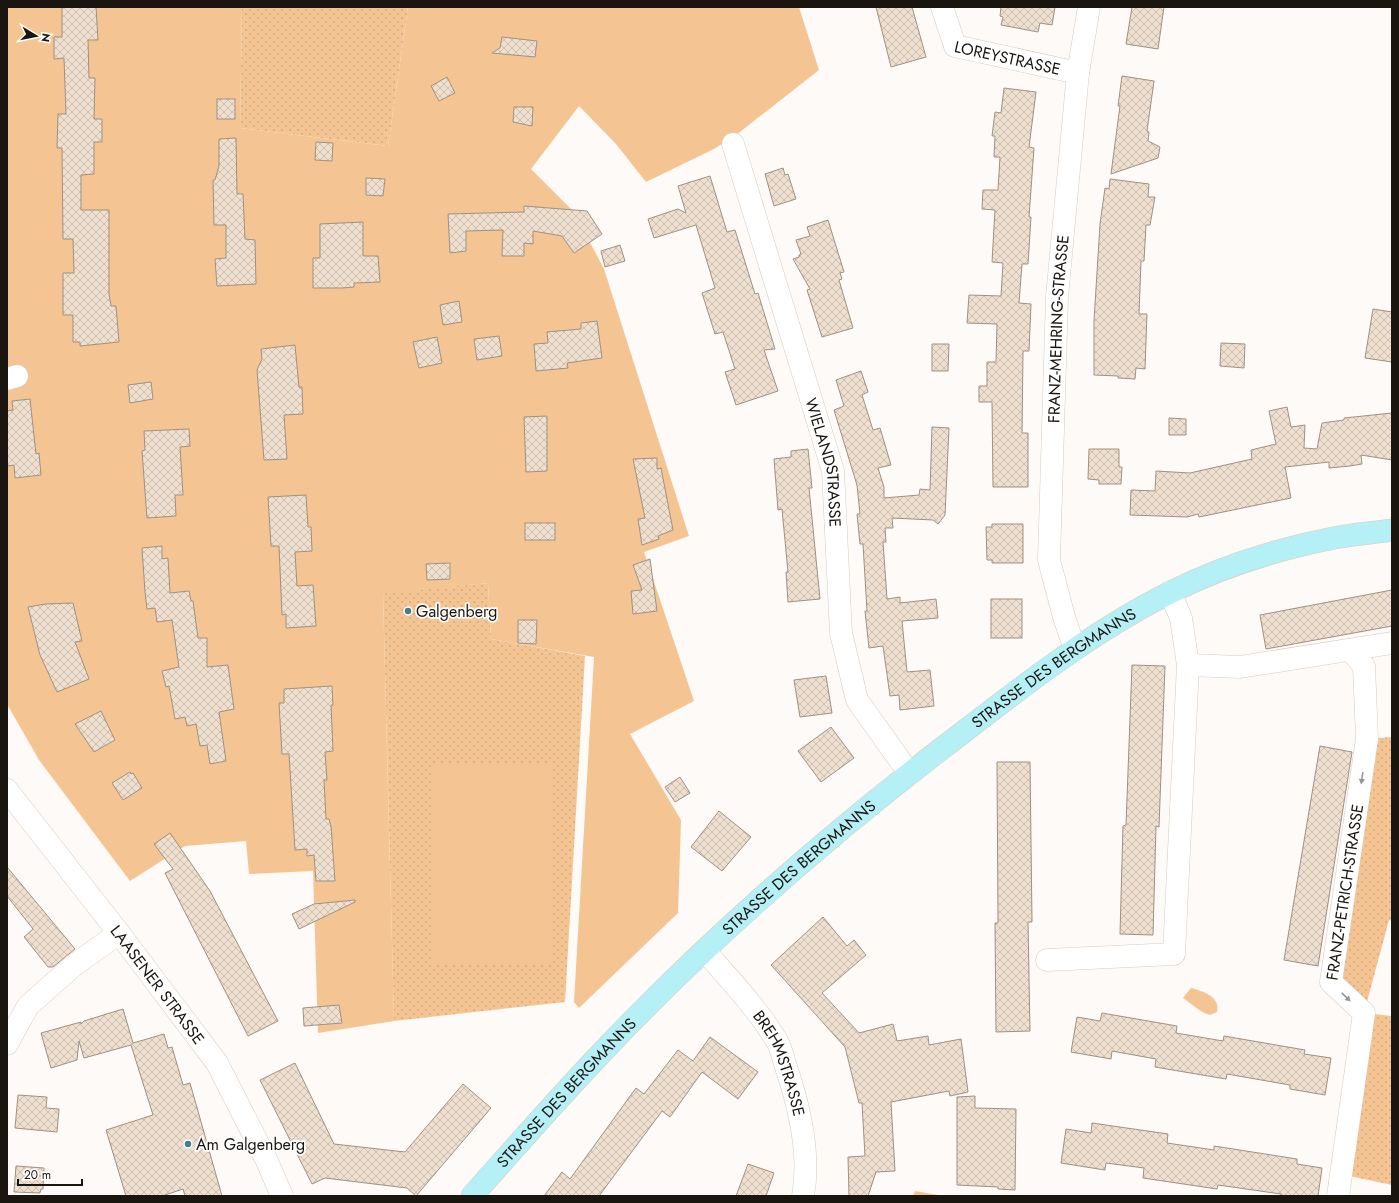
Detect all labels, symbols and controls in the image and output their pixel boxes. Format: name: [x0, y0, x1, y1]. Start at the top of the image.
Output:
north arrow: [16, 16, 56, 56]
text: N: [37, 32, 54, 43]
street label: LOREYSTRASSE: [952, 35, 1063, 80]
street label: FRANZ-MEHRING-STRASSE: [1042, 234, 1074, 423]
street label: WIELANDSTRASSE: [800, 395, 847, 528]
place label: Galgenberg: [416, 600, 497, 623]
street label: STRASSE DES BERGMANNS: [966, 602, 1140, 733]
marker: Galgenberg: [403, 606, 413, 616]
one-way arrow: [1359, 772, 1365, 784]
street label: STRASSE DES BERGMANNS: [717, 794, 880, 940]
street label: FRANZ-PETRICH-STRASSE: [1320, 802, 1369, 982]
street label: LAASENER STRASSE: [105, 920, 210, 1049]
one-way arrow: [1341, 992, 1351, 1002]
street label: BREHMSTRASSE: [748, 1005, 811, 1118]
street label: STRASSE DES BERGMANNS: [491, 1012, 641, 1172]
place label: Am Galgenberg: [196, 1133, 305, 1156]
marker: Am Galgenberg: [183, 1139, 193, 1149]
scale bar: [18, 1161, 82, 1187]
text: 20 m: [24, 1166, 51, 1184]

